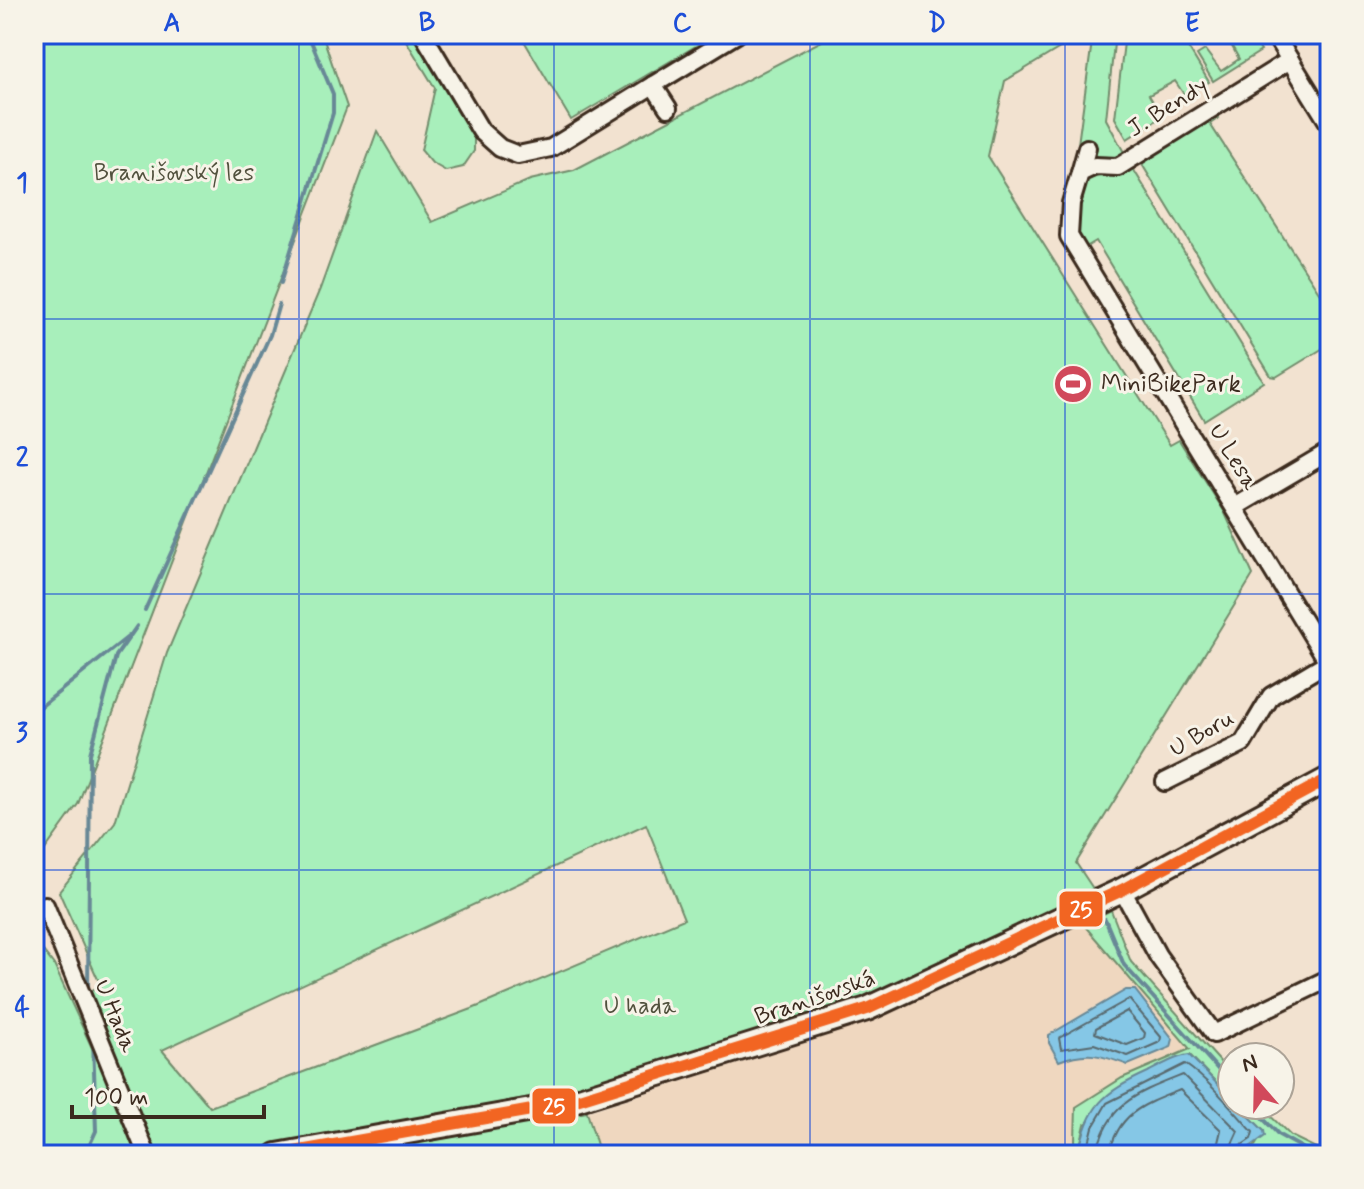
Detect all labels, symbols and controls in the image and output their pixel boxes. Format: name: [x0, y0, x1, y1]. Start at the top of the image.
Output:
text: A: [163, 7, 181, 41]
text: B: [419, 7, 435, 41]
text: C: [673, 7, 692, 41]
text: D: [928, 7, 946, 41]
text: E: [1184, 7, 1200, 41]
street label: J. Bendy: [1122, 71, 1214, 145]
park label: Branišovský les: [94, 158, 255, 189]
text: 1: [16, 167, 28, 201]
sports icon: MiniBikePark: [1052, 363, 1094, 405]
place label: MiniBikePark: [1101, 369, 1241, 400]
street label: U Lesa: [1201, 418, 1265, 497]
text: 2: [16, 442, 29, 476]
street label: U Boru: [1164, 703, 1240, 765]
text: 3: [16, 717, 28, 751]
line badge: 25: [1058, 890, 1104, 928]
text: 25: [1070, 897, 1093, 925]
street label: Branišovská: [750, 963, 880, 1033]
street label: U Hada: [86, 975, 144, 1057]
park label: U hada: [604, 991, 677, 1022]
text: 4: [14, 992, 30, 1026]
north arrow: [1216, 1041, 1296, 1121]
text: N: [1238, 1048, 1262, 1080]
scale bar: [72, 1069, 264, 1119]
text: 100 m: [84, 1083, 148, 1114]
line badge: 25: [531, 1087, 577, 1125]
text: 25: [543, 1094, 566, 1122]

